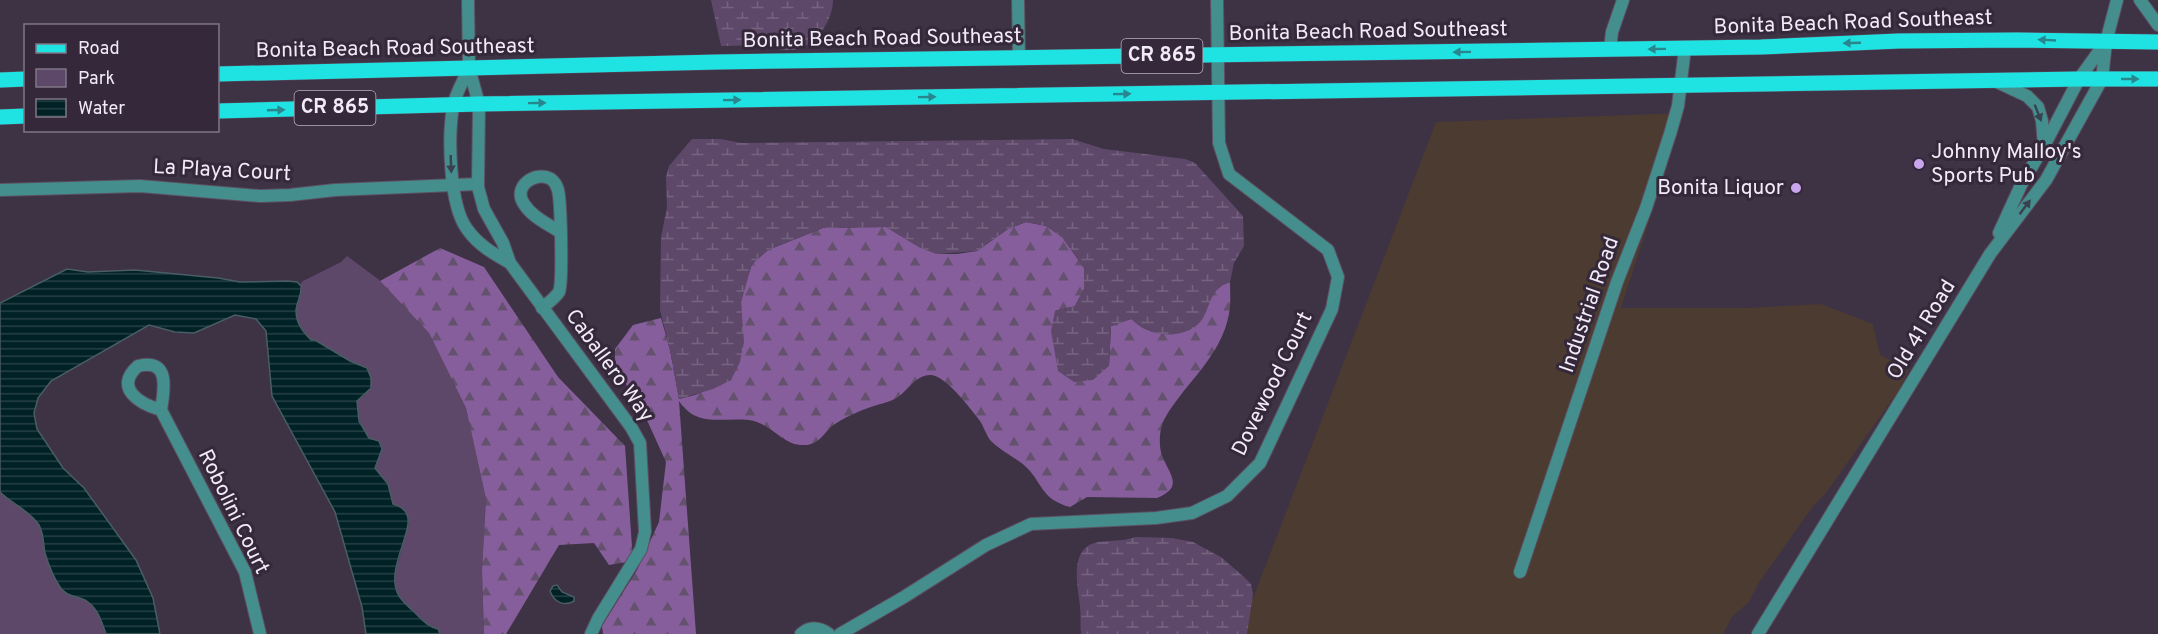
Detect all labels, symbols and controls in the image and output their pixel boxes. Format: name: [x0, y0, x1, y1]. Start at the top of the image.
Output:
street label: Bonita Beach Road Southeast: [1713, 5, 1993, 41]
street label: Bonita Beach Road Southeast: [1228, 16, 1508, 48]
street label: Bonita Beach Road Southeast: [742, 23, 1022, 55]
legend: [24, 24, 219, 132]
street label: Bonita Beach Road Southeast: [255, 33, 535, 65]
one-way arrow: [2038, 36, 2057, 45]
text: Road: [78, 38, 120, 61]
one-way arrow: [1843, 38, 1862, 47]
road number: CR 865: [1122, 39, 1202, 73]
one-way arrow: [1648, 44, 1667, 53]
one-way arrow: [1453, 47, 1472, 57]
text: Park: [78, 68, 115, 91]
one-way arrow: [2120, 74, 2139, 84]
one-way arrow: [1113, 89, 1132, 99]
road number: CR 865: [294, 91, 376, 125]
one-way arrow: [918, 92, 937, 102]
one-way arrow: [723, 95, 742, 105]
text: Water: [78, 98, 125, 121]
one-way arrow: [528, 99, 547, 108]
one-way arrow: [266, 105, 285, 115]
one-way arrow: [2033, 105, 2043, 123]
place label: Johnny Malloy's Sports Pub: [1931, 139, 2082, 190]
street label: La Playa Court: [152, 154, 292, 188]
one-way arrow: [447, 154, 456, 173]
marker: Johnny Malloy's Sports Pub: [1912, 157, 1926, 171]
place label: Bonita Liquor: [1657, 175, 1784, 202]
marker: Bonita Liquor: [1789, 181, 1803, 195]
one-way arrow: [2019, 200, 2031, 215]
street label: Industrial Road: [1554, 234, 1626, 376]
street label: Old 41 Road: [1882, 275, 1962, 385]
street label: Caballero Way: [559, 304, 659, 428]
street label: Dovewood Court: [1226, 308, 1320, 460]
street label: Robolini Court: [191, 445, 275, 579]

